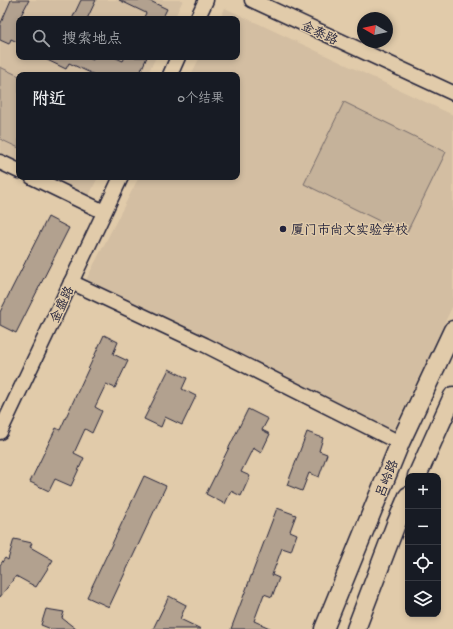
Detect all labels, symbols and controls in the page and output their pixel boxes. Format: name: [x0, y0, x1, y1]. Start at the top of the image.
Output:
north arrow: [357, 12, 393, 48]
search box: [16, 16, 240, 60]
street label: 金泰路: [298, 18, 340, 49]
icon: search: [30, 27, 52, 49]
text: 搜索地点: [62, 31, 122, 49]
text: 附近: [32, 91, 66, 111]
text: 0个结果: [178, 92, 224, 107]
place label: 厦门市尚文实验学校: [291, 222, 408, 239]
marker: 厦门市尚文实验学校: [278, 224, 288, 234]
street label: 金盛路: [47, 284, 78, 326]
street label: 吕岭路: [373, 458, 403, 500]
map controls: [405, 473, 441, 617]
button: +: [405, 473, 441, 509]
button: −: [405, 509, 441, 545]
button: locate: [405, 545, 441, 581]
button: layers: [405, 581, 441, 617]

